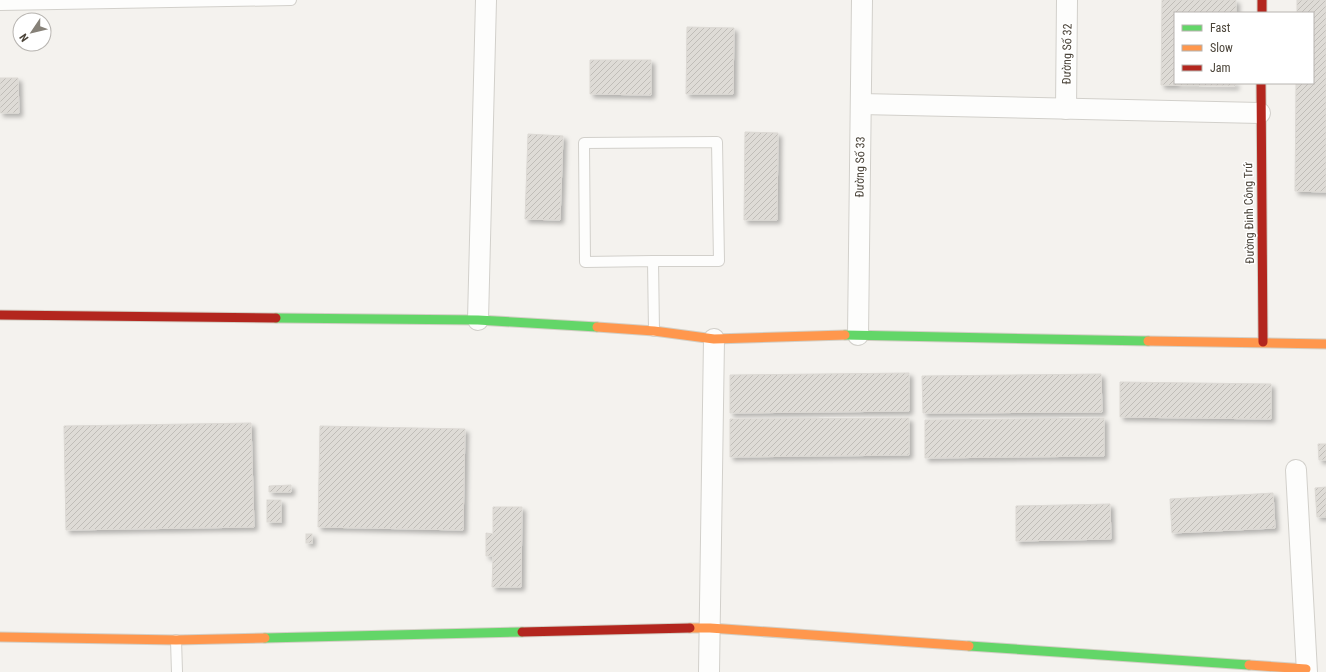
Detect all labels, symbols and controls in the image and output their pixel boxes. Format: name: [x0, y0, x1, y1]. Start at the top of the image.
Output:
north arrow: [12, 12, 52, 52]
legend: [1174, 12, 1314, 84]
text: Fast: [1210, 21, 1231, 35]
street label: Đường Số 32: [1059, 23, 1075, 85]
text: N: [17, 31, 31, 44]
text: Slow: [1210, 41, 1233, 55]
text: Jam: [1210, 61, 1231, 75]
street label: Đường Số 33: [852, 136, 868, 198]
street label: Đường Đinh Công Trứ: [1241, 162, 1257, 264]

